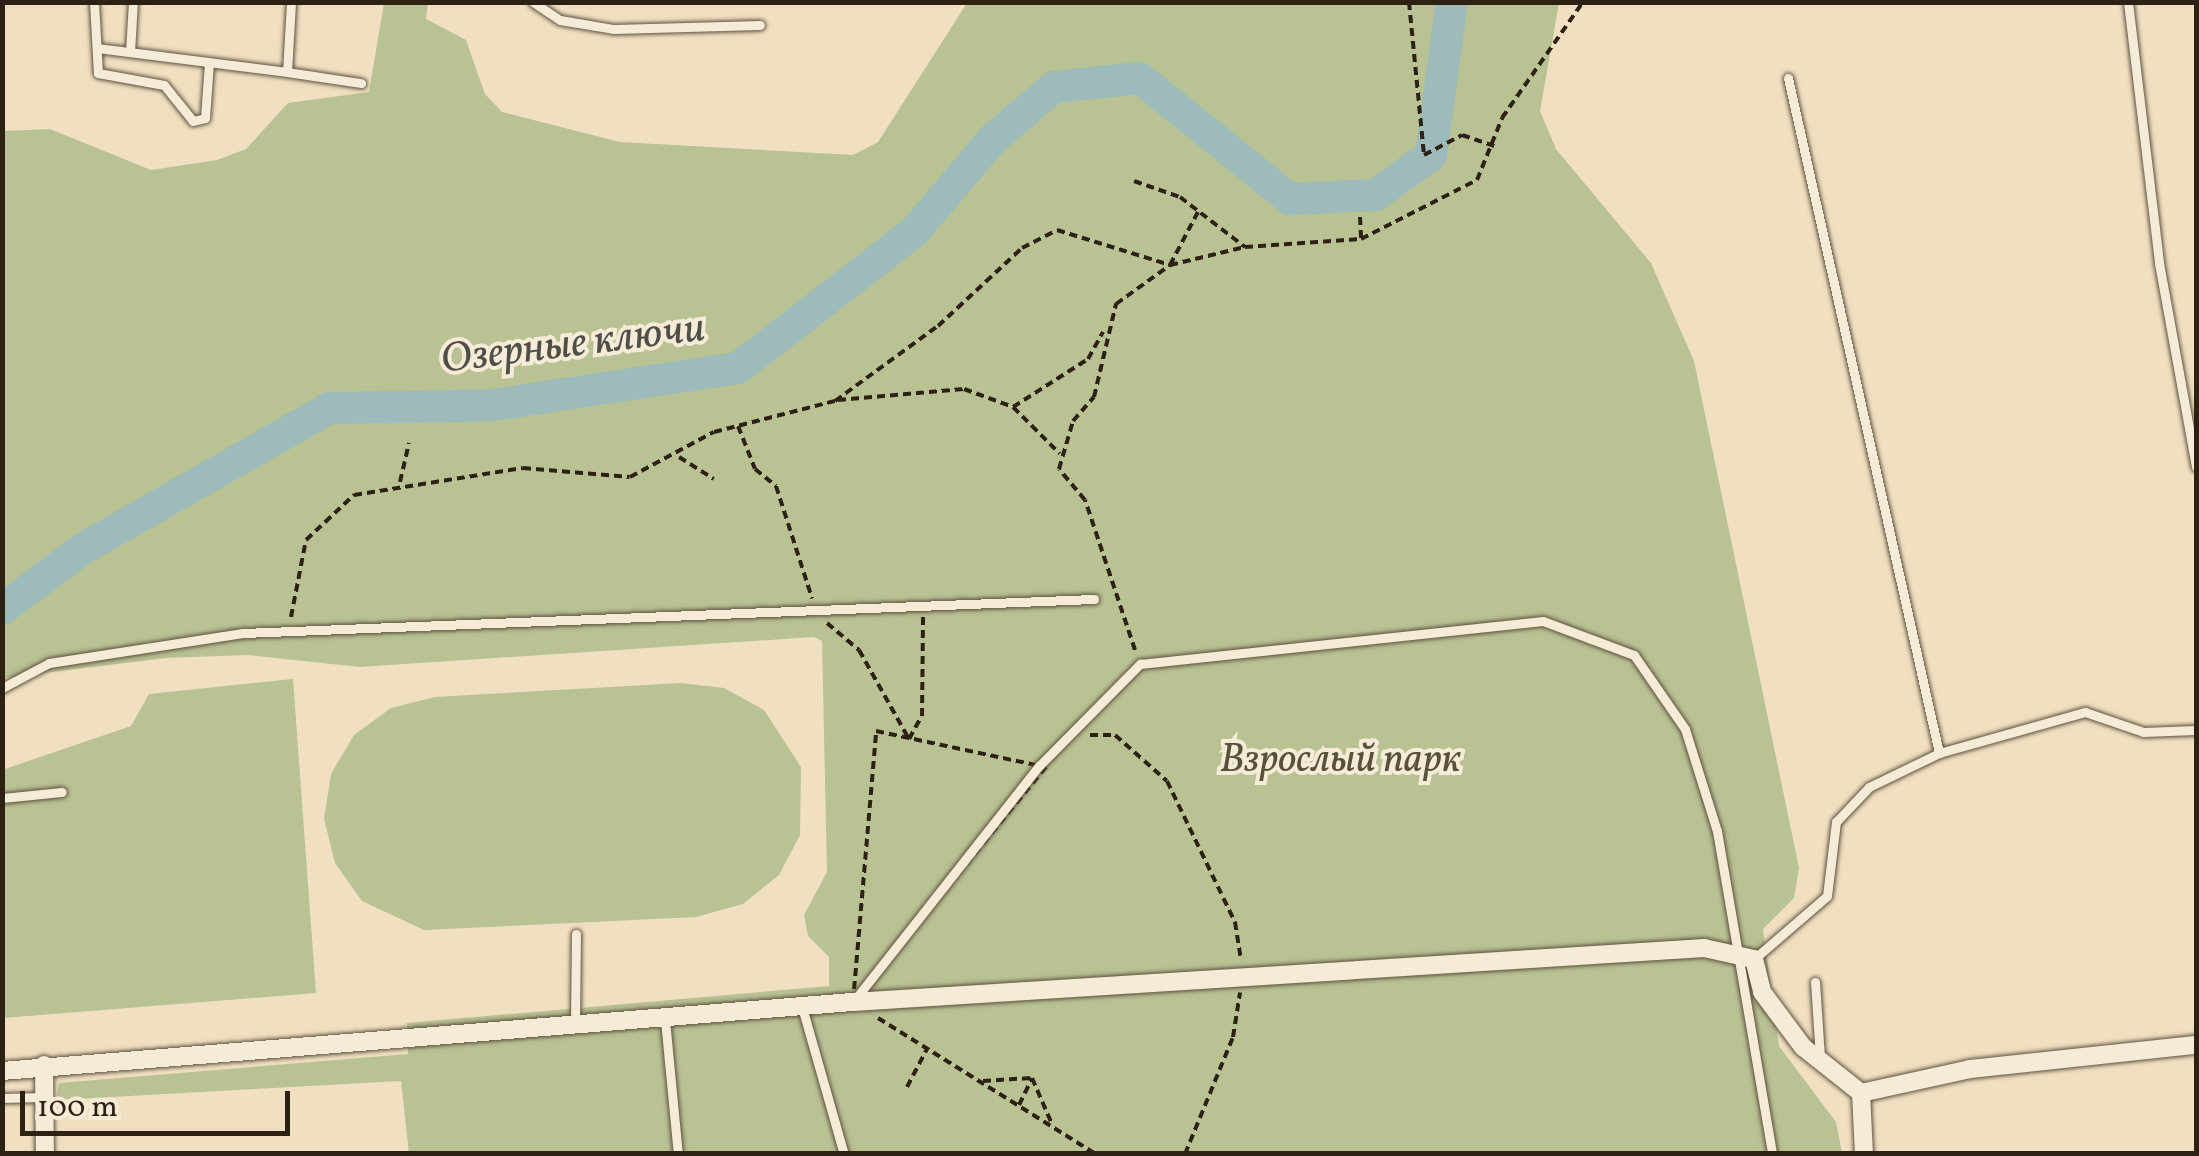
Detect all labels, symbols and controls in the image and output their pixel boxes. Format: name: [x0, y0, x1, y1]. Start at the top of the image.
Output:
water label: Озерные ключи: [438, 305, 708, 387]
park label: Взрослый парк: [1220, 737, 1460, 785]
scale bar: [25, 1071, 295, 1133]
text: 100 m: [37, 1087, 118, 1129]

